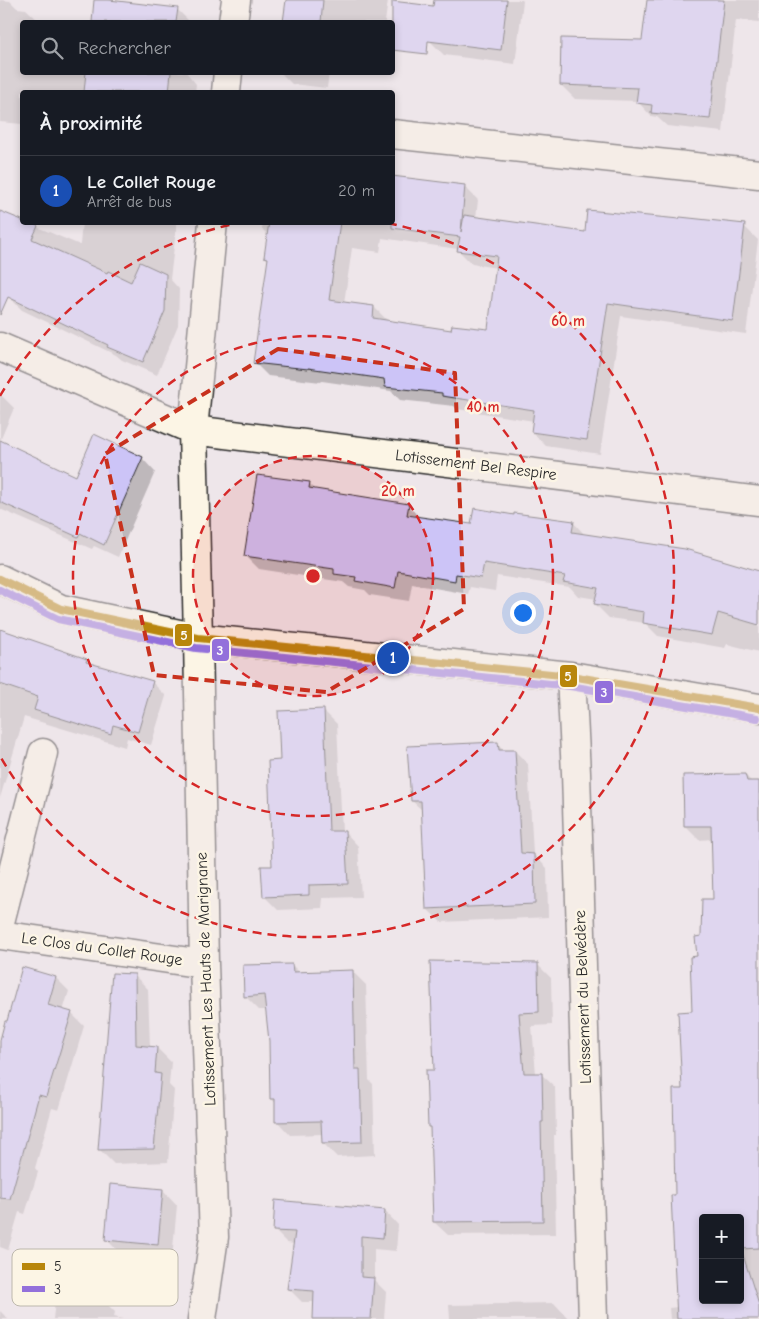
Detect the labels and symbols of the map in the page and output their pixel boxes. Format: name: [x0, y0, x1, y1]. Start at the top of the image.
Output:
text: 60 m: [551, 312, 585, 330]
text: 40 m: [467, 398, 500, 416]
street label: Lotissement Bel Respire: [394, 446, 558, 484]
text: 20 m: [381, 482, 415, 500]
centre of rings: [304, 567, 322, 585]
your location: [510, 600, 536, 626]
line badge: 5: [174, 623, 193, 647]
text: 5: [180, 627, 188, 644]
line badge: 3: [211, 638, 230, 662]
pin: 1: [377, 639, 409, 677]
text: 3: [217, 642, 224, 659]
line badge: 5: [559, 664, 578, 688]
text: 5: [564, 668, 572, 685]
line badge: 3: [594, 680, 614, 704]
text: 3: [601, 684, 608, 701]
street label: Lotissement Les Hauts de Marignane: [193, 852, 219, 1106]
street label: Lotissement du Belvédère: [571, 910, 595, 1084]
street label: Le Clos du Collet Rouge: [20, 929, 184, 969]
legend: [12, 1249, 178, 1306]
text: 5: [54, 1258, 62, 1275]
text: 3: [54, 1281, 61, 1298]

